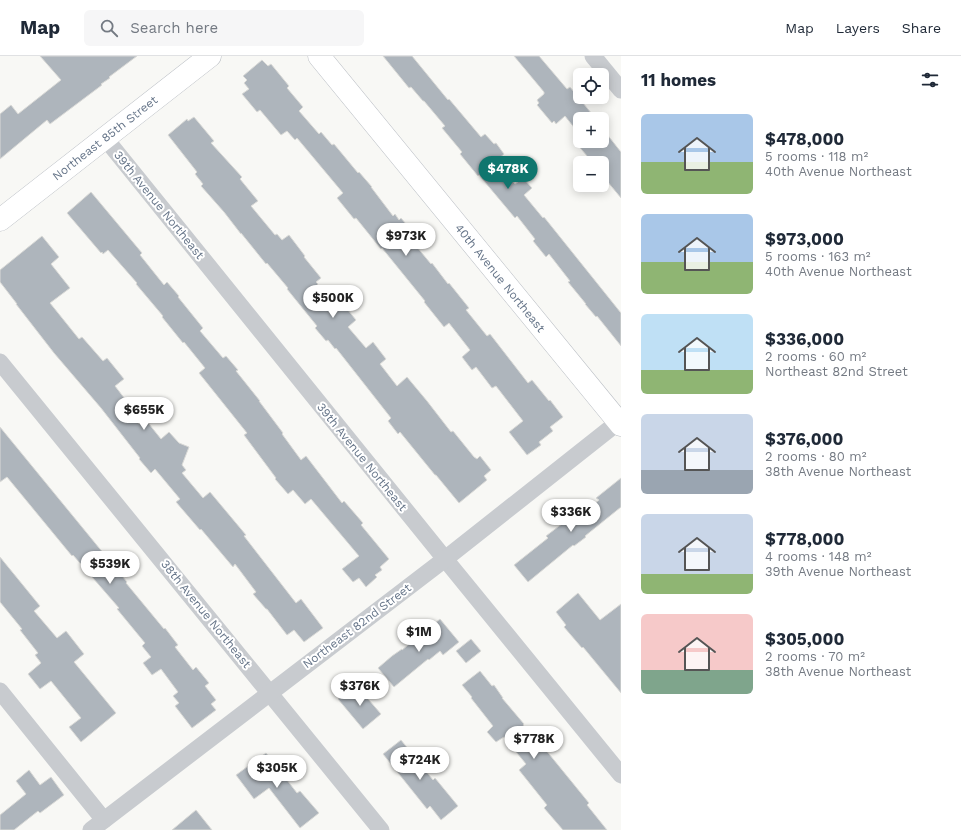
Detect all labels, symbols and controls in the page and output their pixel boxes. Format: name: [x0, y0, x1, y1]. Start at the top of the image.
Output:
search box: [84, 10, 364, 46]
text: Map: [20, 16, 60, 39]
icon: search: [98, 17, 120, 39]
text: Search here: [130, 19, 218, 37]
text: Map: [785, 20, 814, 36]
text: Layers: [836, 20, 880, 36]
text: Share: [902, 20, 941, 36]
map controls: [573, 68, 609, 192]
button: locate: [573, 68, 609, 104]
icon: filters: [919, 69, 941, 91]
text: 11 homes: [641, 70, 716, 90]
street label: Northeast 85th Street: [50, 93, 160, 183]
button: +: [573, 112, 609, 148]
text: $478,000: [765, 129, 844, 149]
icon: home: [673, 130, 721, 178]
street label: 39th Avenue Northeast: [111, 148, 207, 262]
text: 5 rooms · 118 m²: [765, 149, 868, 164]
pin: $478K: [480, 156, 536, 190]
button: −: [573, 156, 609, 192]
text: $478K: [488, 161, 528, 176]
text: 40th Avenue Northeast: [765, 164, 912, 179]
street label: 40th Avenue Northeast: [452, 221, 548, 335]
pin: $973K: [378, 223, 434, 257]
text: $973K: [386, 228, 426, 243]
text: $973,000: [765, 229, 844, 249]
icon: home: [673, 230, 721, 278]
text: 5 rooms · 163 m²: [765, 249, 871, 264]
text: 40th Avenue Northeast: [765, 264, 912, 279]
pin: $500K: [305, 285, 361, 319]
text: $500K: [312, 290, 354, 305]
text: $336,000: [765, 329, 844, 349]
icon: home: [673, 330, 721, 378]
text: 2 rooms · 60 m²: [765, 349, 866, 364]
text: Northeast 82nd Street: [765, 364, 908, 379]
pin: $655K: [116, 397, 172, 431]
street label: 39th Avenue Northeast: [314, 400, 410, 514]
text: $655K: [124, 402, 164, 417]
text: $376,000: [765, 429, 843, 449]
icon: home: [673, 430, 721, 478]
text: 2 rooms · 80 m²: [765, 449, 866, 464]
text: 38th Avenue Northeast: [765, 464, 911, 479]
pin: $336K: [543, 499, 599, 533]
text: $336K: [551, 504, 591, 519]
text: $778,000: [765, 529, 845, 549]
icon: home: [673, 530, 721, 578]
text: 4 rooms · 148 m²: [765, 549, 871, 564]
pin: $539K: [82, 551, 138, 585]
text: $539K: [90, 556, 130, 571]
street label: 38th Avenue Northeast: [158, 557, 254, 671]
text: 39th Avenue Northeast: [765, 564, 911, 579]
street label: Northeast 82nd Street: [300, 581, 414, 671]
pin: $1M: [400, 619, 438, 653]
text: $1M: [406, 624, 432, 639]
text: $305,000: [765, 629, 844, 649]
icon: home: [673, 630, 721, 678]
text: 2 rooms · 70 m²: [765, 649, 865, 664]
text: 38th Avenue Northeast: [765, 664, 911, 679]
pin: $376K: [332, 673, 388, 707]
text: $376K: [340, 678, 380, 693]
pin: $778K: [506, 726, 562, 760]
text: $778K: [513, 731, 555, 746]
pin: $724K: [392, 747, 448, 781]
text: $724K: [399, 752, 441, 767]
pin: $305K: [249, 755, 305, 789]
text: $305K: [257, 760, 297, 775]

